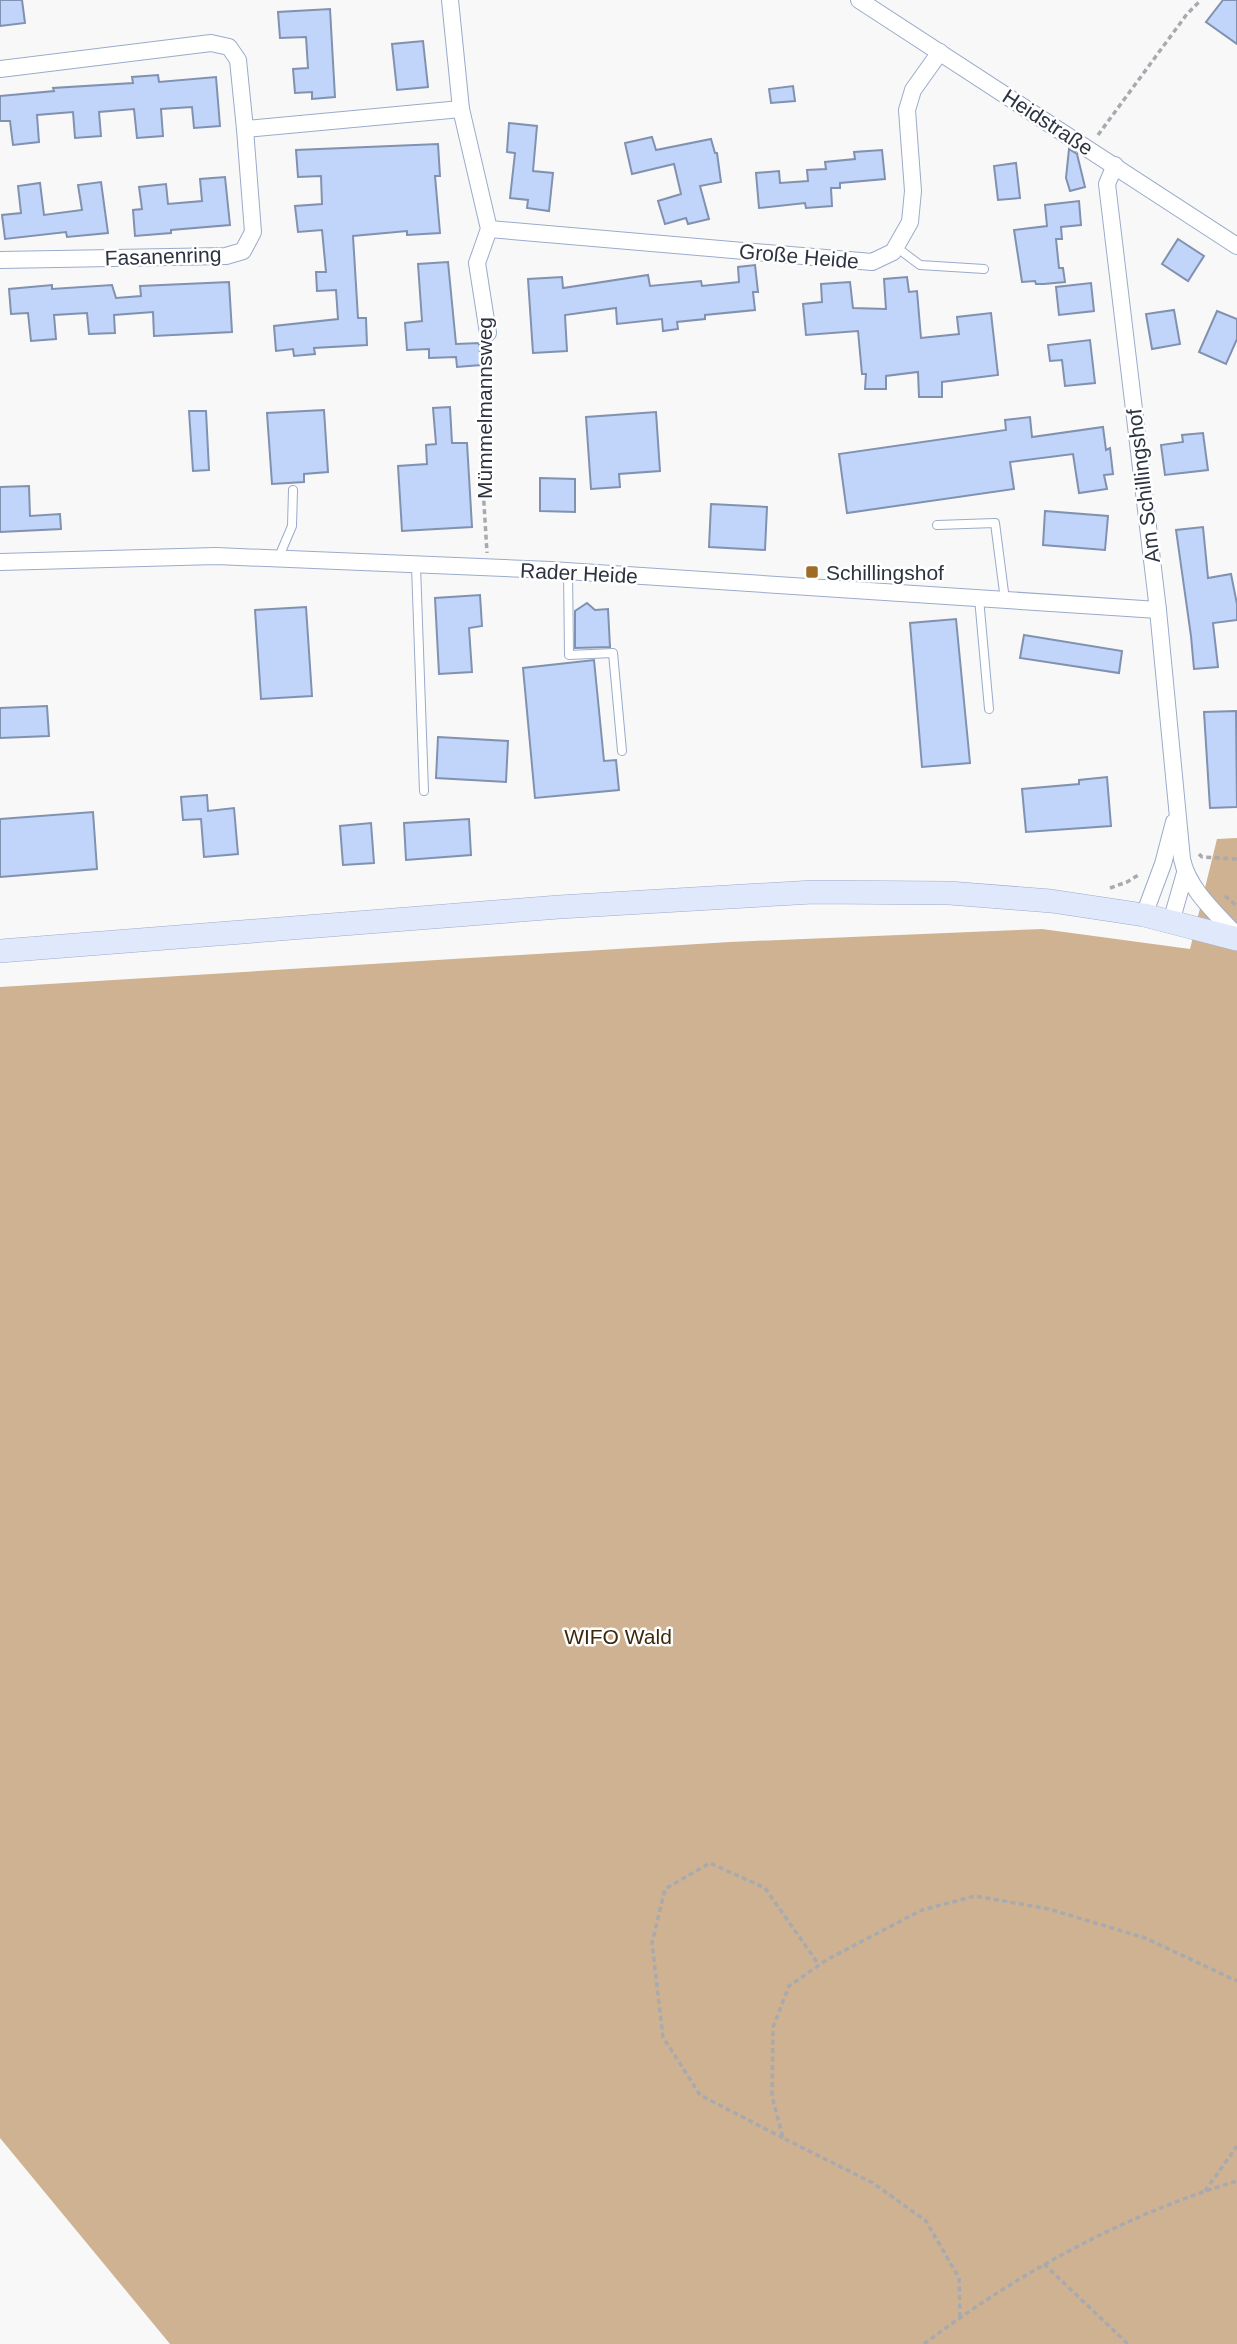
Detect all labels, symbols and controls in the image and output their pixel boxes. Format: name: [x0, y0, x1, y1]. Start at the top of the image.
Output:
street label: Heidstraße: [999, 84, 1097, 160]
street label: Große Heide: [738, 239, 860, 273]
street label: Fasanenring: [104, 242, 222, 270]
street label: Mümmelmannsweg: [473, 317, 496, 499]
street label: Am Schillingshof: [1122, 407, 1164, 564]
street label: Rader Heide: [520, 558, 638, 588]
place label: Schillingshof: [826, 561, 944, 584]
marker: Schillingshof: [804, 564, 820, 580]
park label: WIFO Wald: [564, 1625, 672, 1648]

